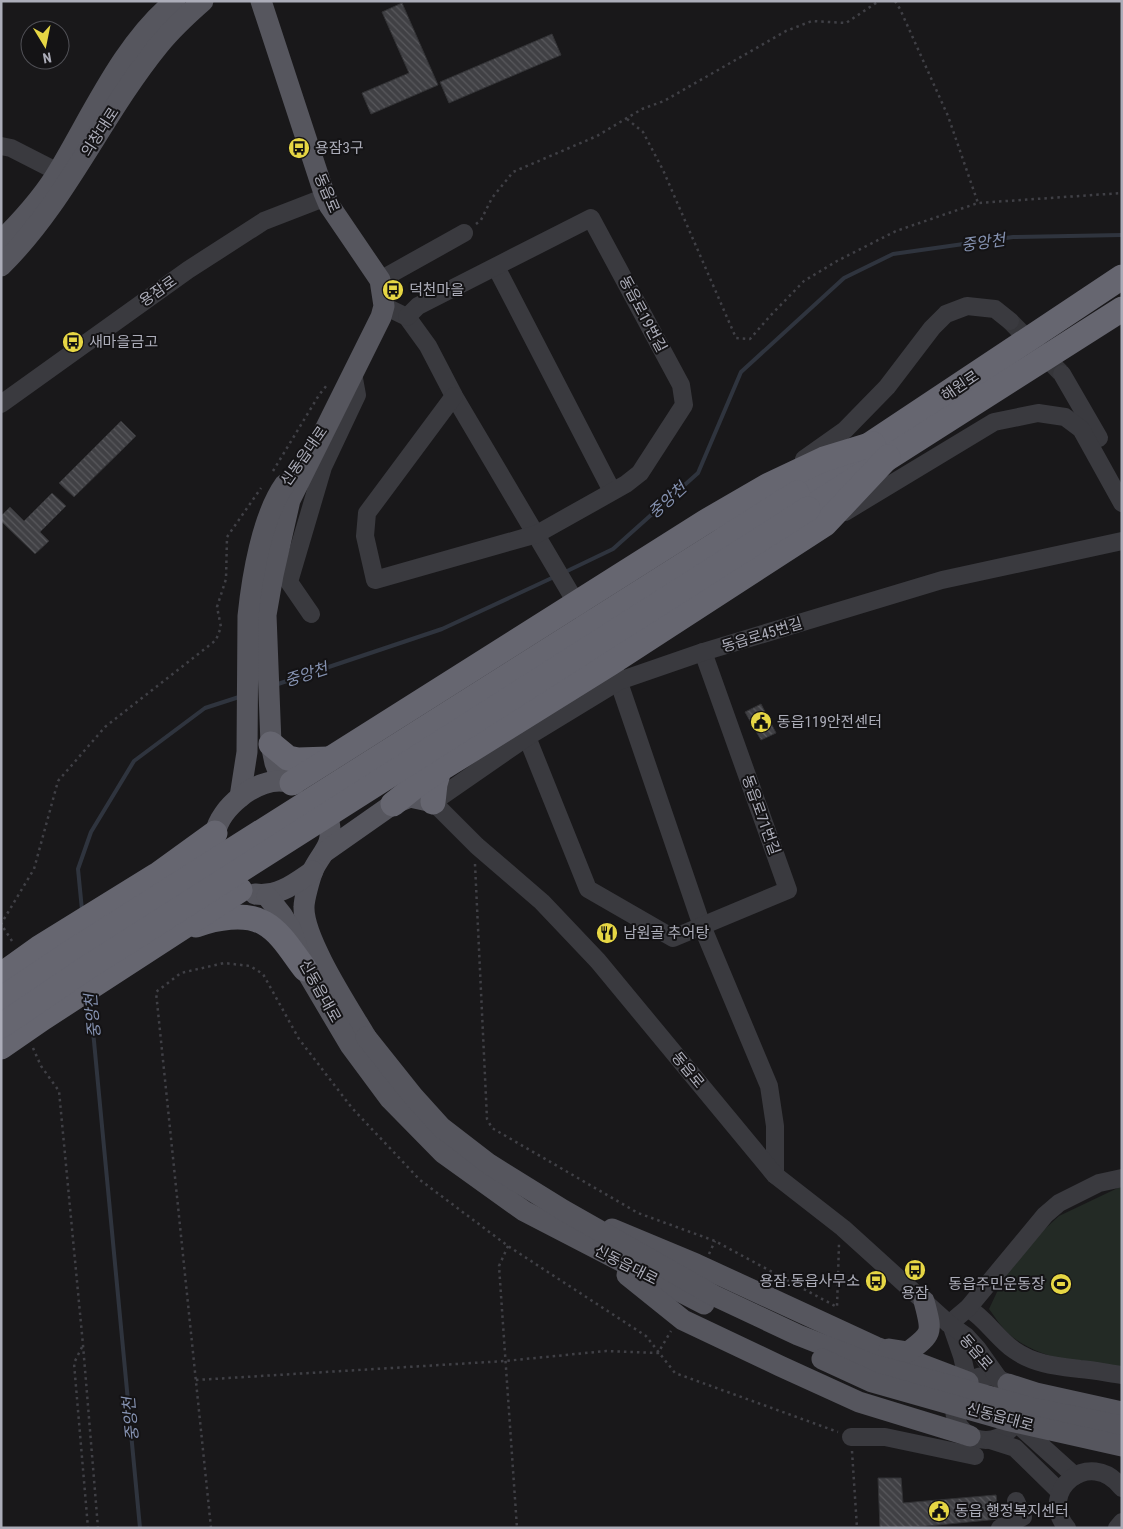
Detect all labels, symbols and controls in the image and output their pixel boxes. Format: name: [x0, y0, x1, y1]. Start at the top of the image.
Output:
north arrow: [20, 20, 70, 70]
text: N: [42, 49, 53, 66]
street label: 의창대로: [77, 104, 123, 160]
bus stop icon: 용잠3구: [287, 136, 311, 160]
place label: 용잠3구: [315, 139, 364, 157]
street label: 동읍로: [311, 170, 343, 216]
water label: 중앙천: [960, 230, 1009, 255]
street label: 용잠로: [136, 272, 180, 310]
street label: 동읍로19번길: [615, 273, 671, 355]
bus stop icon: 덕천마을: [381, 278, 405, 302]
place label: 덕천마을: [409, 281, 464, 299]
bus stop icon: 새마을금고: [61, 330, 85, 354]
place label: 새마을금고: [89, 333, 158, 351]
street label: 해원로: [938, 367, 982, 405]
street label: 신동읍대로: [277, 423, 331, 489]
water label: 중앙천: [645, 477, 692, 522]
street label: 동읍로45번길: [719, 614, 805, 656]
water label: 중앙천: [282, 658, 332, 690]
public building icon: 동읍119안전센터: [749, 710, 773, 734]
place label: 동읍119안전센터: [777, 713, 882, 731]
street label: 동읍로71번길: [738, 773, 784, 857]
restaurant icon: 남원골 추어탕: [595, 921, 619, 945]
place label: 남원골 추어탕: [623, 924, 709, 942]
street label: 신동읍대로: [295, 956, 345, 1026]
water label: 중앙천: [81, 991, 104, 1039]
street label: 동읍로: [668, 1048, 708, 1092]
street label: 신동읍대로: [591, 1241, 661, 1289]
bus stop icon: 용잠: [903, 1258, 927, 1282]
bus stop icon: 용잠.동읍사무소: [864, 1269, 888, 1293]
place label: 용잠.동읍사무소: [759, 1272, 860, 1290]
sports icon: 동읍주민운동장: [1049, 1272, 1073, 1296]
place label: 동읍주민운동장: [948, 1275, 1045, 1293]
place label: 용잠: [901, 1284, 929, 1302]
street label: 동읍로: [956, 1330, 996, 1374]
water label: 중앙천: [119, 1394, 142, 1442]
street label: 신동읍대로: [964, 1399, 1036, 1435]
public building icon: 동읍 행정복지센터: [927, 1499, 951, 1523]
place label: 동읍 행정복지센터: [955, 1502, 1069, 1520]

